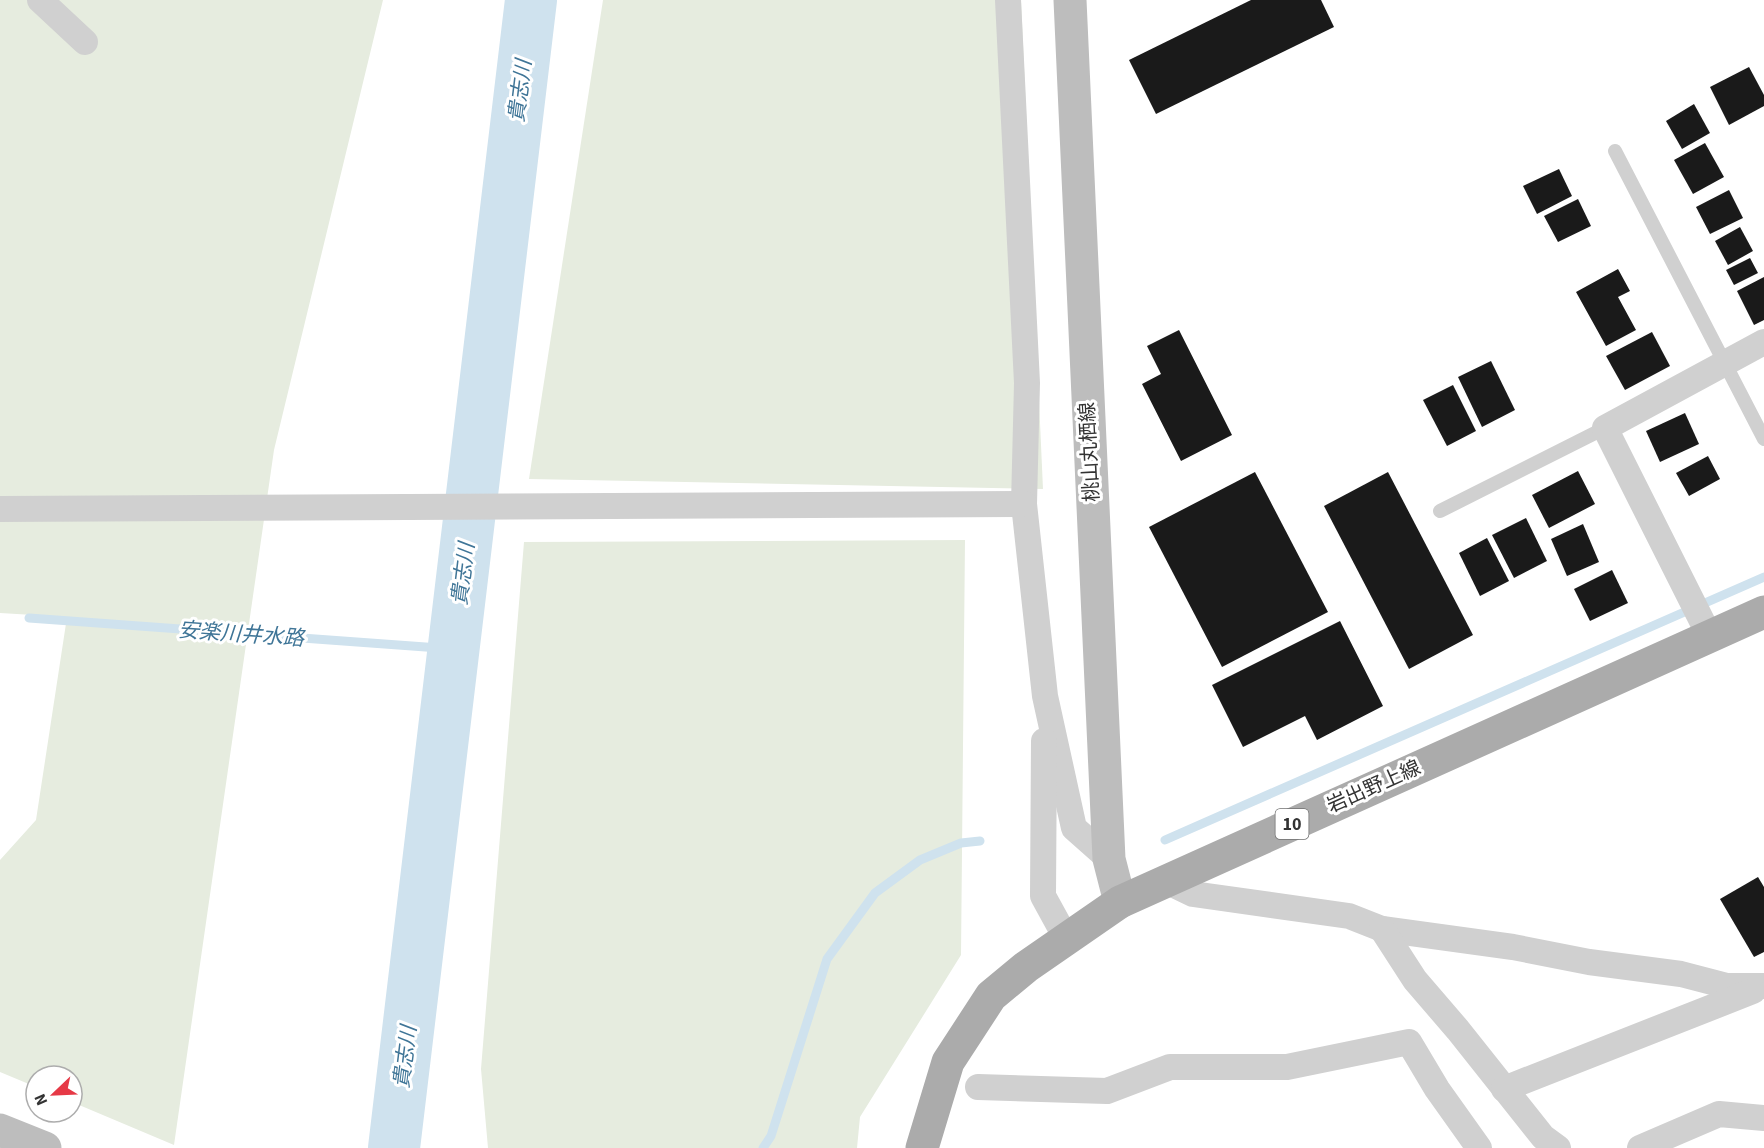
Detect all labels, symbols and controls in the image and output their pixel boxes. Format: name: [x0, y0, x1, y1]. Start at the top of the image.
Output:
water label: 貴志川: [501, 56, 539, 124]
street label: 桃山丸栖線: [1073, 401, 1107, 503]
water label: 貴志川: [444, 539, 482, 607]
water label: 安楽川井水路: [177, 615, 307, 653]
street label: 岩出野上線: [1323, 754, 1425, 820]
road number: 10: [1276, 809, 1308, 839]
water label: 貴志川: [386, 1022, 424, 1090]
north arrow: [24, 1064, 84, 1124]
text: N: [29, 1090, 53, 1109]

